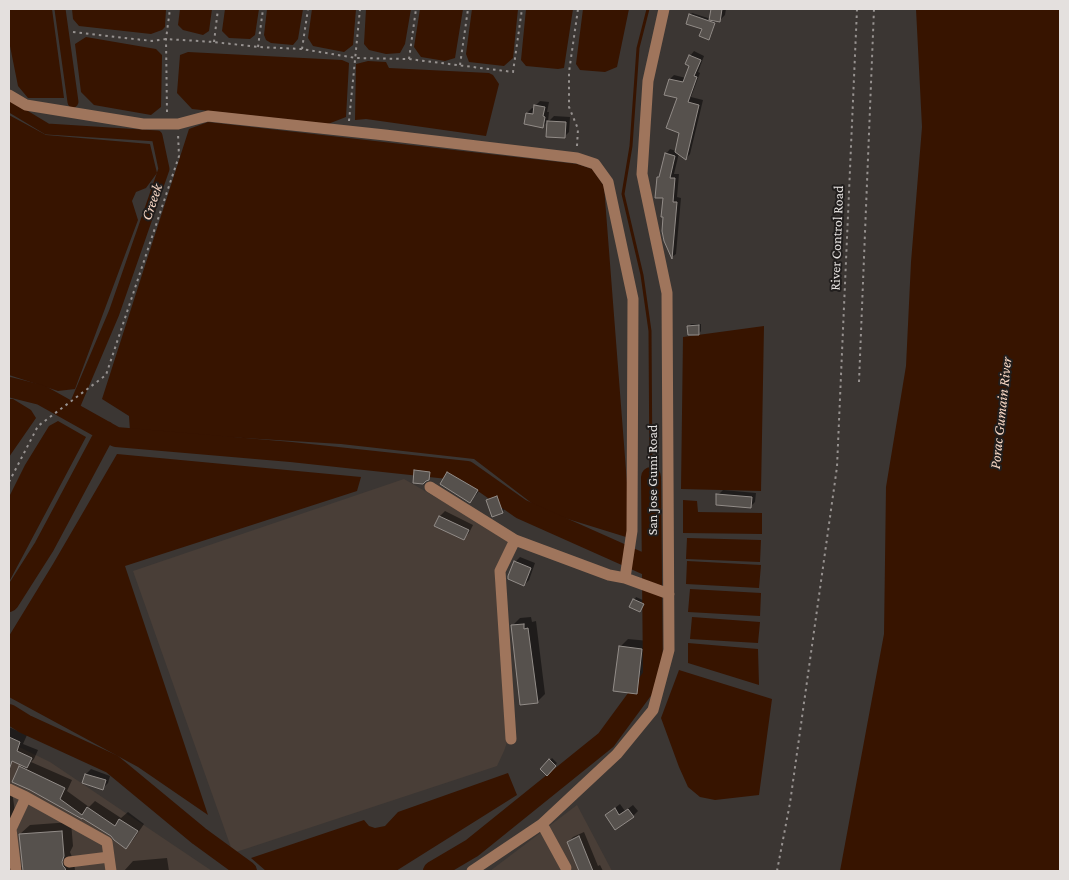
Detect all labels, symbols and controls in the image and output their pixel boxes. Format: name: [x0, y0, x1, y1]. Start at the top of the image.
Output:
water label: Creeek: [137, 181, 167, 223]
street label: River Control Road: [827, 185, 847, 291]
water label: Porac Gumain River: [986, 356, 1016, 470]
street label: San Jose Gumi Road: [645, 425, 661, 535]

